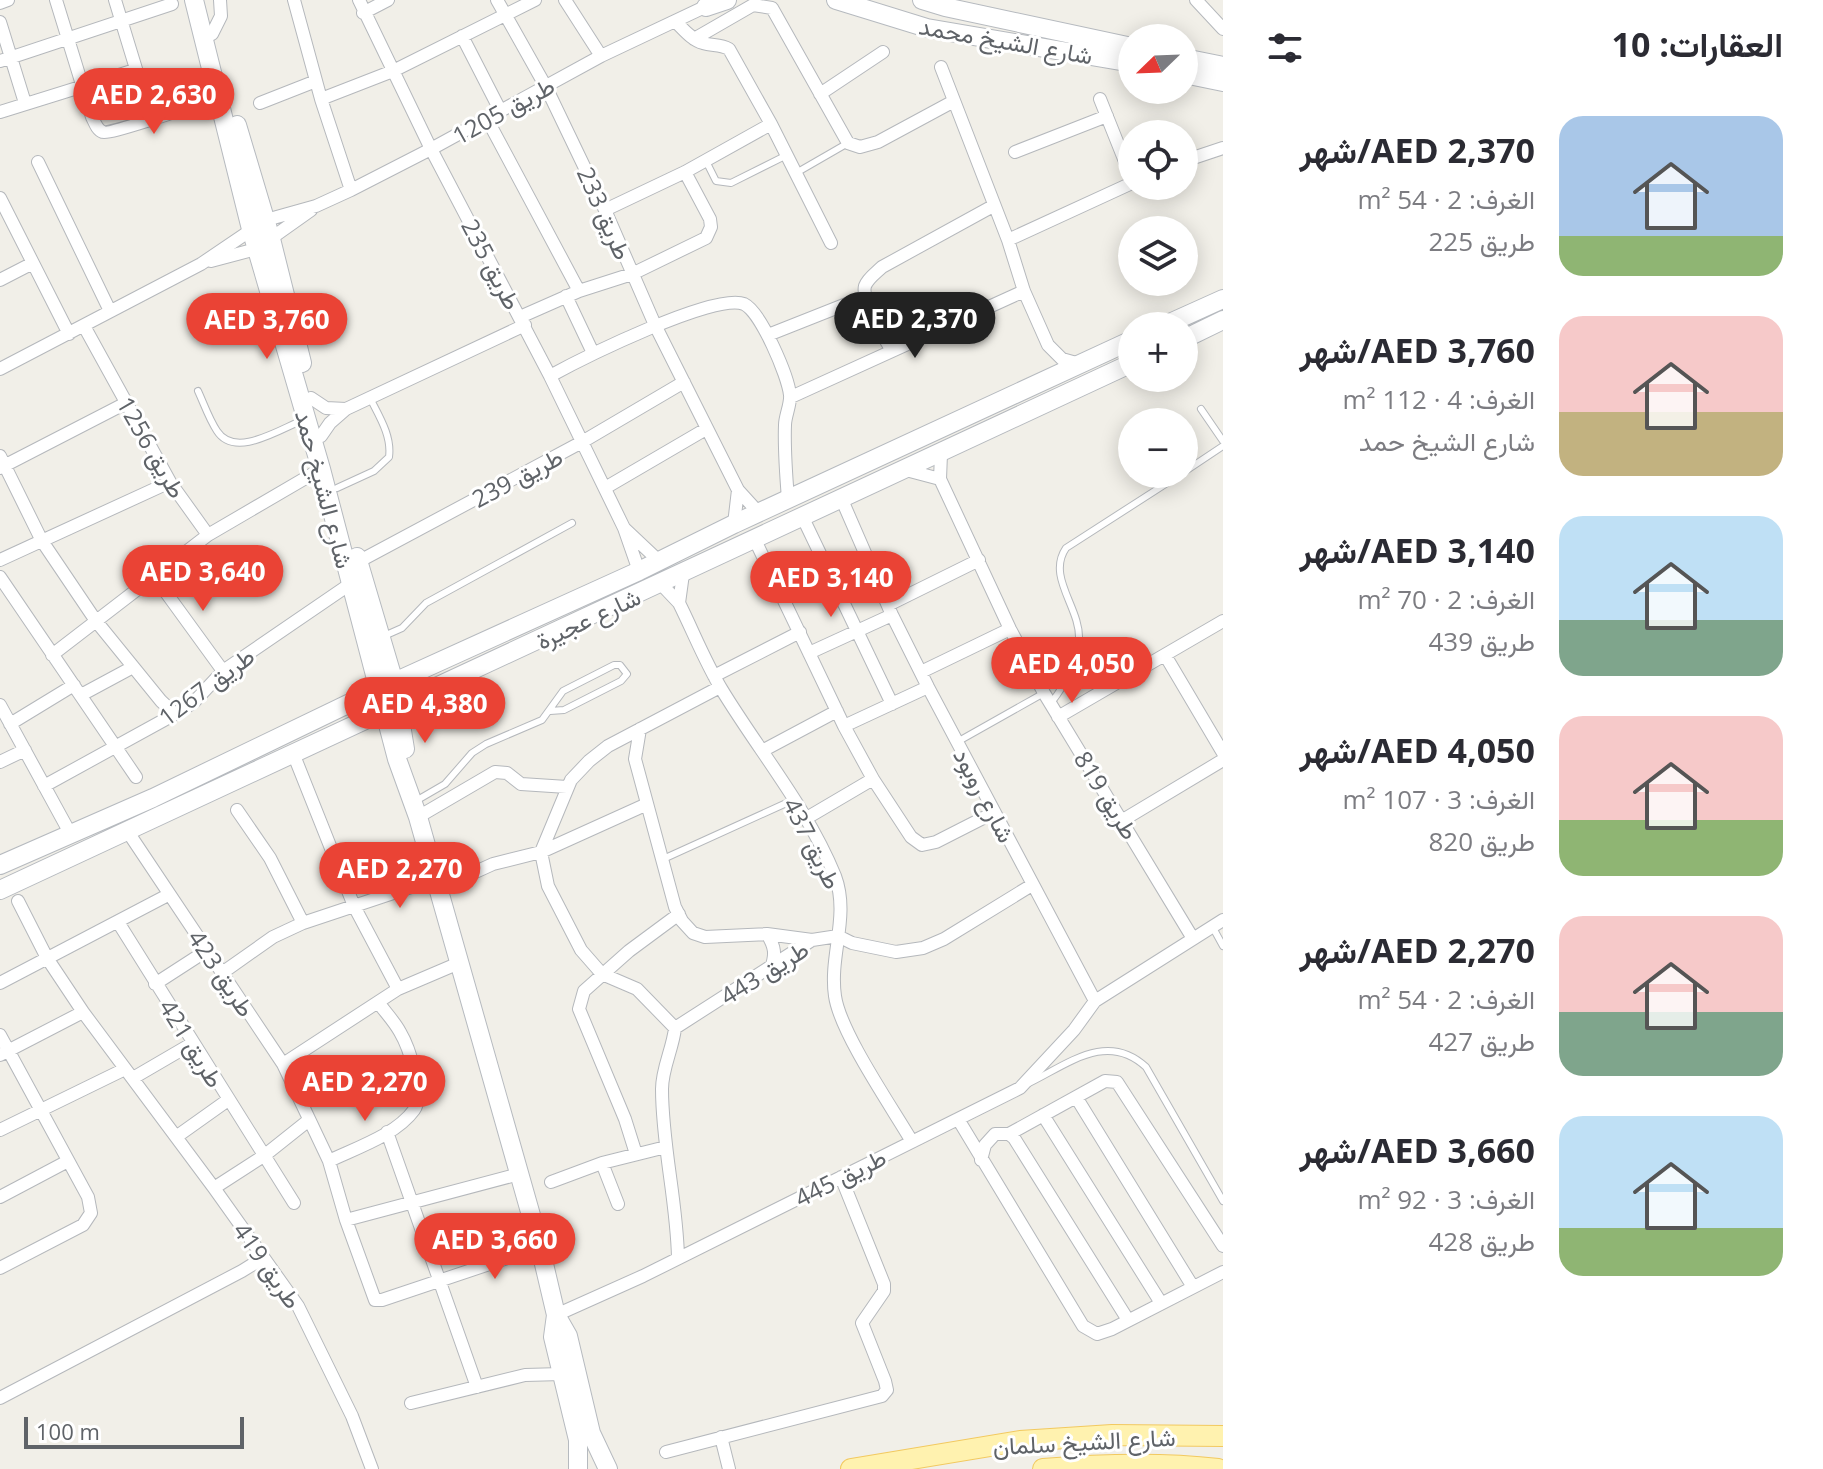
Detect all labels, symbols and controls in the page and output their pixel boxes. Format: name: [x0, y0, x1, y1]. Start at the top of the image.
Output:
street label: شارع الشيخ محمد: [916, 8, 1095, 73]
text: العقارات: 10: [1612, 21, 1783, 67]
north arrow: [1118, 24, 1198, 104]
map controls: [1118, 24, 1198, 488]
icon: filters: [1263, 26, 1307, 70]
pin: AED 2,630: [62, 68, 246, 136]
street label: طريق 1205: [446, 68, 560, 152]
text: AED 2,630: [91, 76, 217, 112]
button: locate: [1118, 120, 1198, 200]
text: AED 2,370/شهر: [1299, 127, 1535, 173]
icon: home: [1623, 148, 1719, 244]
street label: طريق 233: [570, 161, 640, 265]
text: الغرف: 2 · 54 m²: [1357, 181, 1535, 217]
street label: طريق 235: [454, 213, 530, 315]
button: layers: [1118, 216, 1198, 296]
text: طريق 225: [1429, 223, 1535, 259]
pin: AED 2,370: [823, 292, 1007, 360]
pin: AED 3,760: [175, 293, 359, 361]
text: AED 2,370: [852, 300, 978, 336]
text: AED 3,760: [204, 301, 330, 337]
button: +: [1118, 312, 1198, 392]
text: AED 3,760/شهر: [1299, 327, 1535, 373]
icon: home: [1623, 348, 1719, 444]
text: الغرف: 4 · 112 m²: [1343, 381, 1535, 417]
street label: طريق 1256: [110, 390, 194, 504]
street label: شارع الشيخ حمد: [286, 406, 362, 572]
button: −: [1118, 408, 1198, 488]
text: شارع الشيخ حمد: [1359, 423, 1535, 459]
street label: طريق 239: [466, 439, 568, 515]
text: AED 3,140/شهر: [1299, 527, 1535, 573]
pin: AED 3,640: [111, 545, 295, 613]
icon: home: [1623, 548, 1719, 644]
pin: AED 3,140: [739, 551, 923, 619]
text: AED 3,640: [140, 553, 266, 589]
text: AED 3,140: [768, 559, 894, 595]
street label: شارع عجيرة: [531, 579, 646, 657]
text: الغرف: 2 · 70 m²: [1357, 581, 1535, 617]
text: طريق 439: [1429, 623, 1535, 659]
pin: AED 4,050: [980, 637, 1164, 705]
street label: طريق 1267: [151, 639, 261, 733]
text: AED 4,050: [1009, 645, 1135, 681]
pin: AED 4,380: [333, 677, 517, 745]
text: AED 4,380: [362, 685, 488, 721]
text: AED 4,050/شهر: [1299, 727, 1535, 773]
street label: شارع روبود: [946, 742, 1024, 848]
street label: طريق 819: [1067, 745, 1147, 845]
icon: home: [1623, 748, 1719, 844]
text: الغرف: 3 · 107 m²: [1343, 781, 1535, 817]
street label: طريق 437: [776, 792, 850, 894]
text: طريق 820: [1429, 823, 1535, 859]
pin: AED 2,270: [308, 842, 492, 910]
text: AED 2,270: [337, 850, 463, 886]
street label: طريق 423: [181, 923, 263, 1023]
text: AED 2,270/شهر: [1299, 927, 1535, 973]
street label: طريق 443: [714, 932, 814, 1012]
icon: home: [1623, 948, 1719, 1044]
text: الغرف: 2 · 54 m²: [1357, 981, 1535, 1017]
street label: طريق 421: [152, 993, 232, 1093]
text: طريق 427: [1429, 1023, 1535, 1059]
pin: AED 2,270: [273, 1055, 457, 1123]
text: AED 2,270: [302, 1063, 428, 1099]
text: AED 3,660/شهر: [1299, 1127, 1535, 1173]
street label: طريق 445: [789, 1140, 891, 1214]
icon: home: [1623, 1148, 1719, 1244]
text: الغرف: 3 · 92 m²: [1357, 1181, 1535, 1217]
pin: AED 3,660: [403, 1213, 587, 1281]
street label: طريق 419: [226, 1215, 310, 1315]
text: AED 3,660: [432, 1221, 558, 1257]
text: طريق 428: [1429, 1223, 1535, 1259]
scale bar: [24, 1413, 244, 1449]
text: 100 m: [36, 1416, 100, 1446]
street label: شارع الشيخ سلمان: [992, 1420, 1176, 1464]

